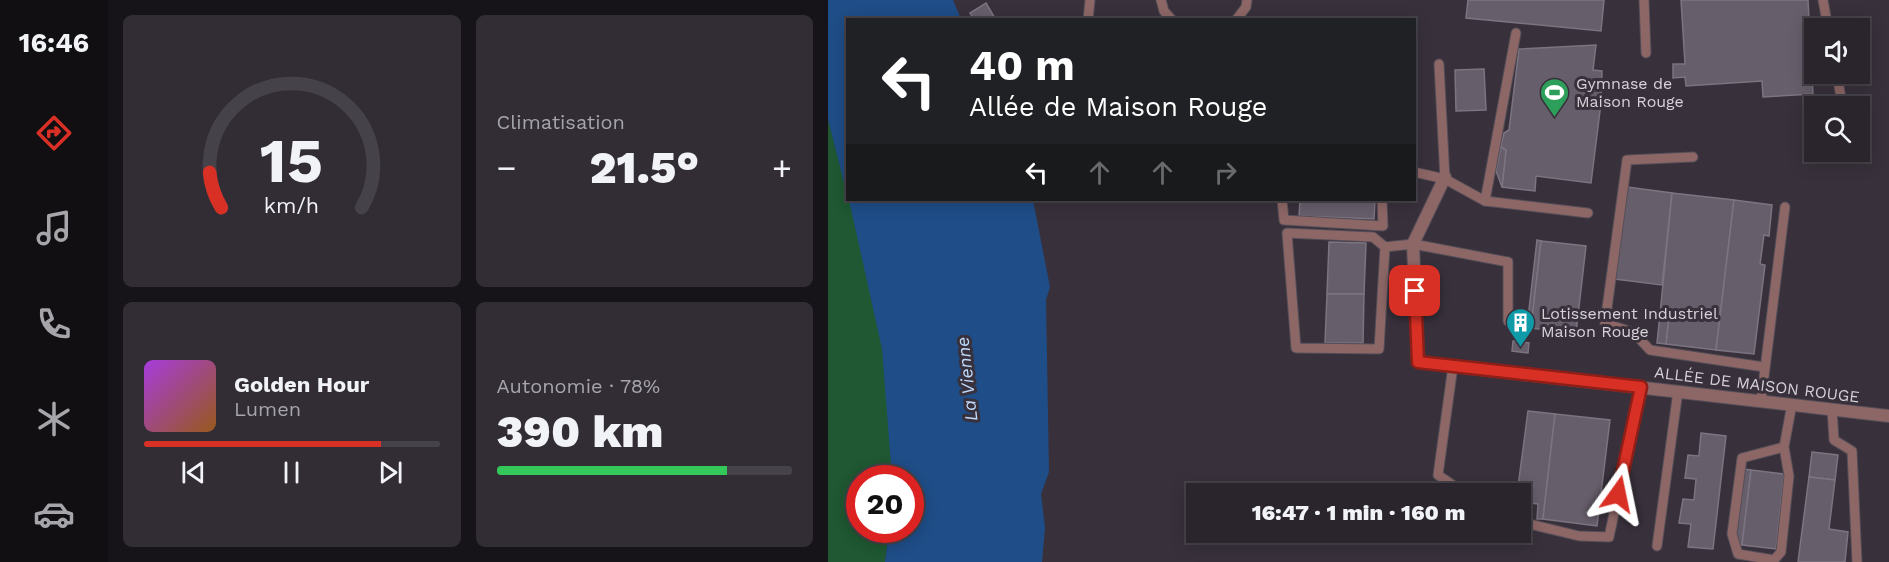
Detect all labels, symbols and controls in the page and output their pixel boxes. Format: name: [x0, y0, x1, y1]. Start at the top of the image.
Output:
map controls: [1804, 18, 1870, 162]
button: sound: [1804, 18, 1870, 84]
text: 16:46: [19, 27, 89, 59]
text: 40 m: [969, 41, 1075, 90]
icon: left: [870, 42, 948, 120]
place label: Gymnase de Maison Rouge: [1576, 74, 1684, 111]
sports icon: Gymnase de Maison Rouge: [1539, 76, 1571, 118]
text: Allée de Maison Rouge: [969, 91, 1267, 123]
button: search: [1804, 96, 1870, 162]
text: Climatisation: [497, 110, 625, 134]
icon: directions: [33, 112, 75, 154]
text: 15: [260, 124, 323, 197]
text: 21.5°: [589, 141, 699, 194]
text: −: [497, 148, 516, 187]
text: +: [772, 148, 792, 187]
icon: left: [1020, 156, 1053, 189]
icon: ahead: [1083, 156, 1116, 189]
icon: ahead: [1146, 156, 1179, 189]
icon: right: [1209, 156, 1242, 189]
text: km/h: [264, 193, 319, 218]
icon: music: [33, 207, 75, 249]
pin: [1389, 265, 1440, 316]
icon: arrive: [1398, 274, 1431, 307]
icon: phone: [33, 303, 75, 345]
place label: Lotissement Industriel Maison Rouge: [1541, 304, 1718, 341]
building icon: Lotissement Industriel Maison Rouge: [1504, 306, 1536, 348]
water label: La Vienne: [952, 336, 981, 422]
street label: ALLÉE DE MAISON ROUGE: [1653, 362, 1861, 407]
text: Golden Hour: [234, 372, 369, 397]
text: Autonomie · 78%: [497, 374, 660, 398]
text: Lumen: [234, 397, 301, 421]
icon: climate: [33, 398, 75, 440]
text: 390 km: [497, 405, 663, 458]
icon: previous: [177, 456, 210, 489]
icon: pause: [275, 456, 308, 489]
icon: next: [374, 456, 407, 489]
position arrow: [1586, 462, 1650, 526]
speed limit sign: 20: [846, 465, 924, 543]
icon: car: [33, 493, 75, 535]
text: 16:47 · 1 min · 160 m: [1252, 500, 1465, 525]

